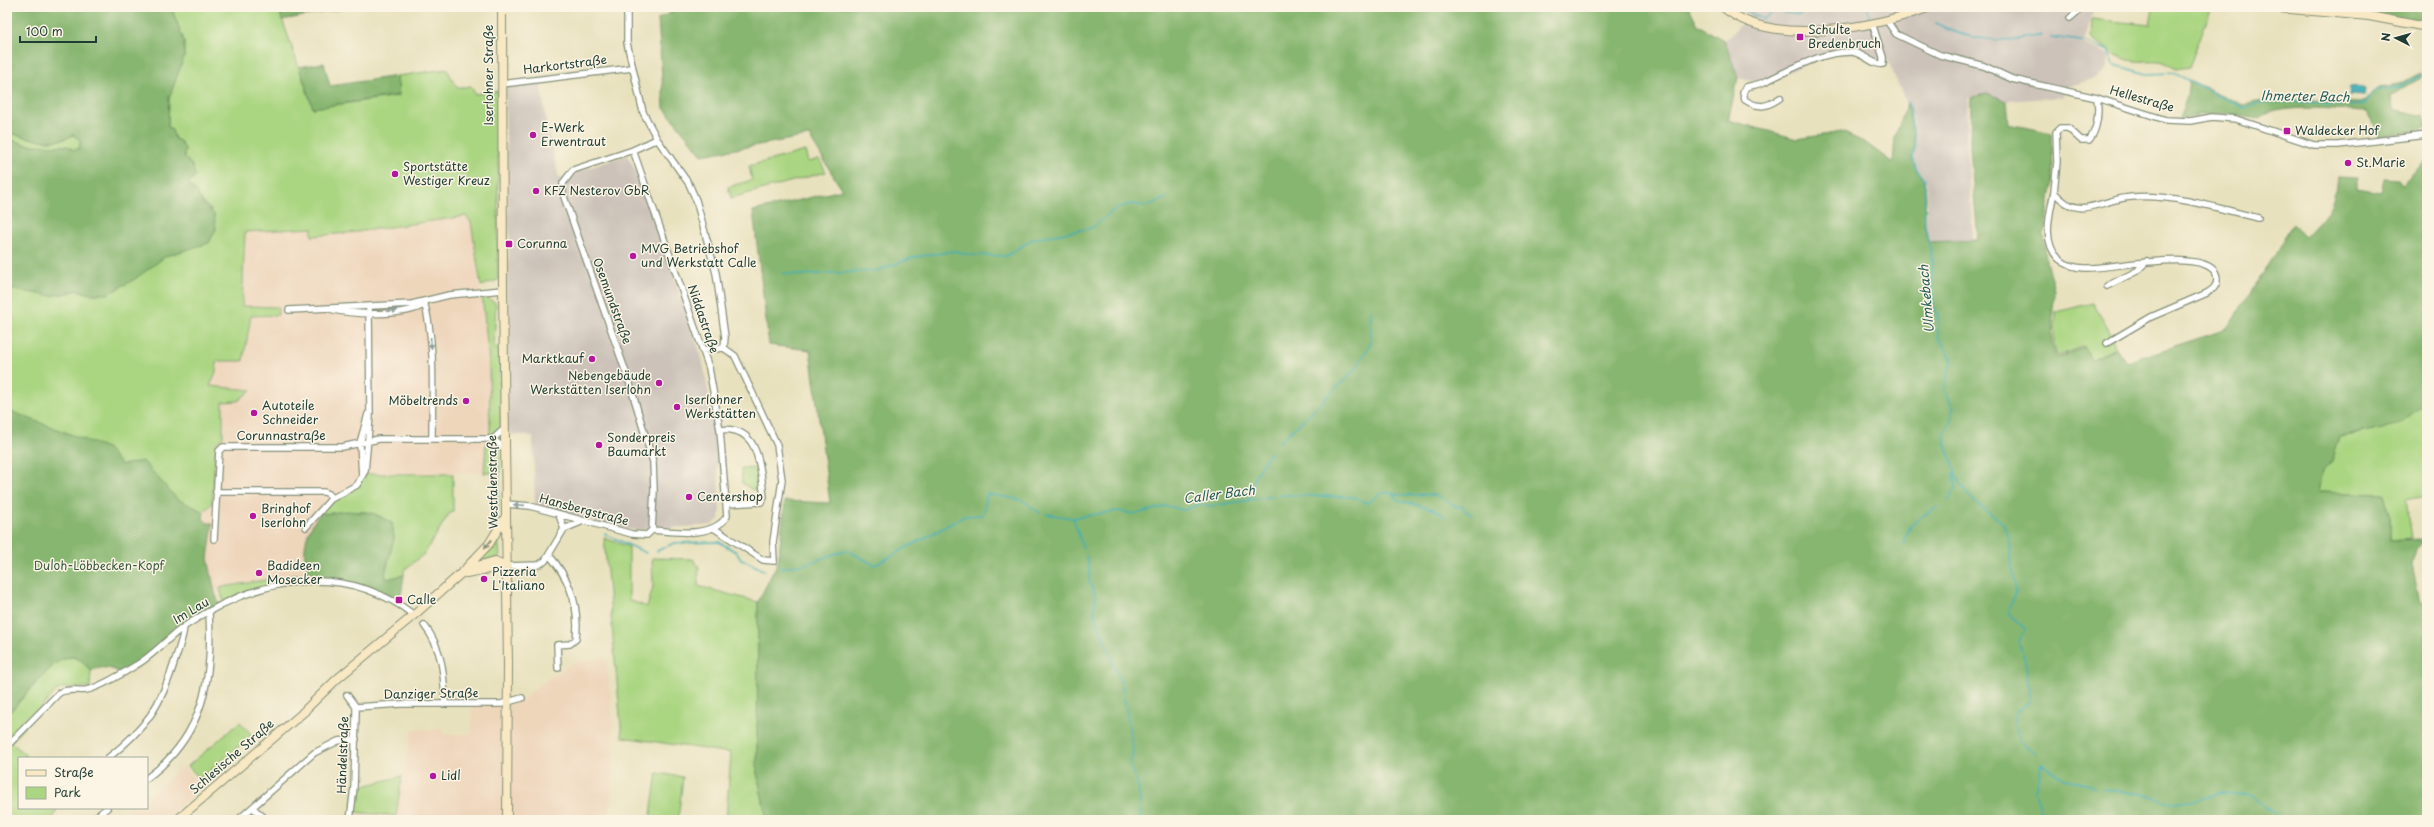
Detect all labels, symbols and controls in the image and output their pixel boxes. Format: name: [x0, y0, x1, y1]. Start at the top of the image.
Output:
scale bar: [20, 18, 96, 44]
north arrow: [2376, 18, 2416, 58]
place label: Schulte Bredenbruch: [1808, 20, 1881, 52]
text: 100 m: [26, 22, 63, 40]
street label: Iserlohner Straße: [479, 25, 497, 125]
text: N: [2377, 31, 2394, 42]
marker: Schulte Bredenbruch: [1795, 32, 1805, 42]
street label: Harkortstraße: [522, 50, 608, 78]
street label: Hellestraße: [2108, 80, 2177, 116]
water label: Ihmerter Bach: [2261, 85, 2350, 106]
place label: E-Werk Erwentraut: [541, 118, 606, 150]
place label: Waldecker Hof: [2295, 121, 2380, 139]
marker: Waldecker Hof: [2282, 126, 2292, 136]
marker: E-Werk Erwentraut: [528, 130, 538, 140]
place label: St.Marie: [2356, 153, 2405, 171]
place label: Sportstätte Westiger Kreuz: [403, 157, 490, 189]
marker: St.Marie: [2343, 158, 2353, 168]
marker: Sportstätte Westiger Kreuz: [390, 169, 400, 179]
place label: KFZ Nesterov GbR: [544, 181, 650, 199]
marker: KFZ Nesterov GbR: [531, 186, 541, 196]
place label: Corunna: [517, 234, 568, 252]
marker: Corunna: [504, 239, 514, 249]
place label: MVG Betriebshof und Werkstatt Calle: [641, 239, 757, 271]
marker: MVG Betriebshof und Werkstatt Calle: [628, 251, 638, 261]
street label: Osemundstraße: [589, 255, 637, 346]
water label: Ulmkebach: [1913, 264, 1938, 334]
street label: Niddastraße: [684, 282, 724, 356]
one-way arrow: [386, 308, 398, 315]
one-way arrow: [428, 337, 435, 349]
place label: Marktkauf: [522, 349, 585, 367]
marker: Marktkauf: [587, 354, 597, 364]
place label: Nebengebäude Werkstätten Iserlohn: [530, 366, 651, 398]
marker: Nebengebäude Werkstätten Iserlohn: [654, 378, 664, 388]
place label: Iserlohner Werkstätten: [685, 390, 756, 422]
place label: Möbeltrends: [388, 391, 459, 409]
place label: Autoteile Schneider: [262, 396, 319, 428]
marker: Möbeltrends: [461, 396, 471, 406]
marker: Iserlohner Werkstätten: [672, 402, 682, 412]
marker: Autoteile Schneider: [249, 408, 259, 418]
street label: Corunnastraße: [236, 426, 326, 444]
place label: Sonderpreis Baumarkt: [607, 428, 676, 460]
street label: Westfalenstraße: [482, 435, 502, 529]
marker: Sonderpreis Baumarkt: [594, 440, 604, 450]
water label: Caller Bach: [1182, 480, 1256, 507]
place label: Centershop: [697, 487, 763, 505]
street label: Hansbergstraße: [538, 488, 631, 530]
marker: Centershop: [684, 492, 694, 502]
place label: Bringhof Iserlohn: [261, 499, 312, 531]
one-way arrow: [513, 502, 525, 509]
marker: Bringhof Iserlohn: [248, 511, 258, 521]
one-way arrow: [484, 538, 492, 549]
park label: Duloh-Löbbecken-Kopf: [34, 556, 166, 574]
place label: Badideen Mosecker: [267, 556, 323, 588]
place label: Pizzeria L'Italiano: [492, 562, 545, 594]
marker: Badideen Mosecker: [254, 568, 264, 578]
marker: Pizzeria L'Italiano: [479, 574, 489, 584]
place label: Calle: [407, 590, 437, 608]
street label: Im Lau: [169, 592, 212, 628]
marker: Calle: [394, 595, 404, 605]
street label: Danziger Straße: [383, 683, 479, 703]
street label: Schlesische Straße: [185, 714, 278, 798]
street label: Händelstraße: [332, 716, 352, 794]
legend: [18, 757, 148, 809]
text: Straße: [54, 763, 94, 781]
place label: Lidl: [441, 766, 461, 784]
marker: Lidl: [428, 771, 438, 781]
text: Park: [54, 783, 81, 801]

